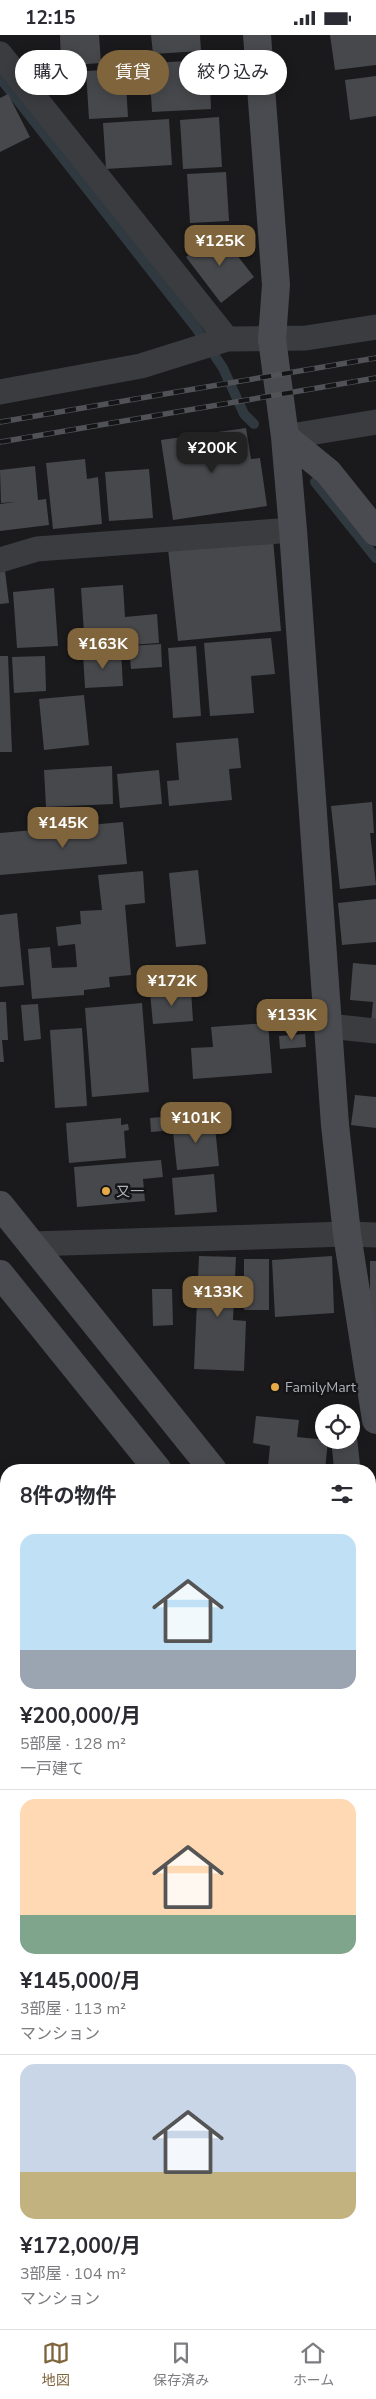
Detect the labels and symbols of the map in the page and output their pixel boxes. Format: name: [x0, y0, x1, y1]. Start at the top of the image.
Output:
pin: ¥125K: [185, 225, 255, 267]
pin: ¥200K: [177, 431, 247, 474]
pin: ¥163K: [68, 627, 138, 670]
pin: ¥145K: [28, 807, 98, 849]
pin: ¥172K: [137, 965, 207, 1007]
pin: ¥133K: [257, 999, 327, 1041]
pin: ¥101K: [161, 1101, 231, 1144]
place label: 又一: [116, 1182, 144, 1201]
marker: 又一: [100, 1185, 112, 1197]
pin: ¥133K: [183, 1275, 253, 1318]
place label: FamilyMart: [285, 1378, 356, 1397]
marker: FamilyMart: [269, 1381, 281, 1393]

